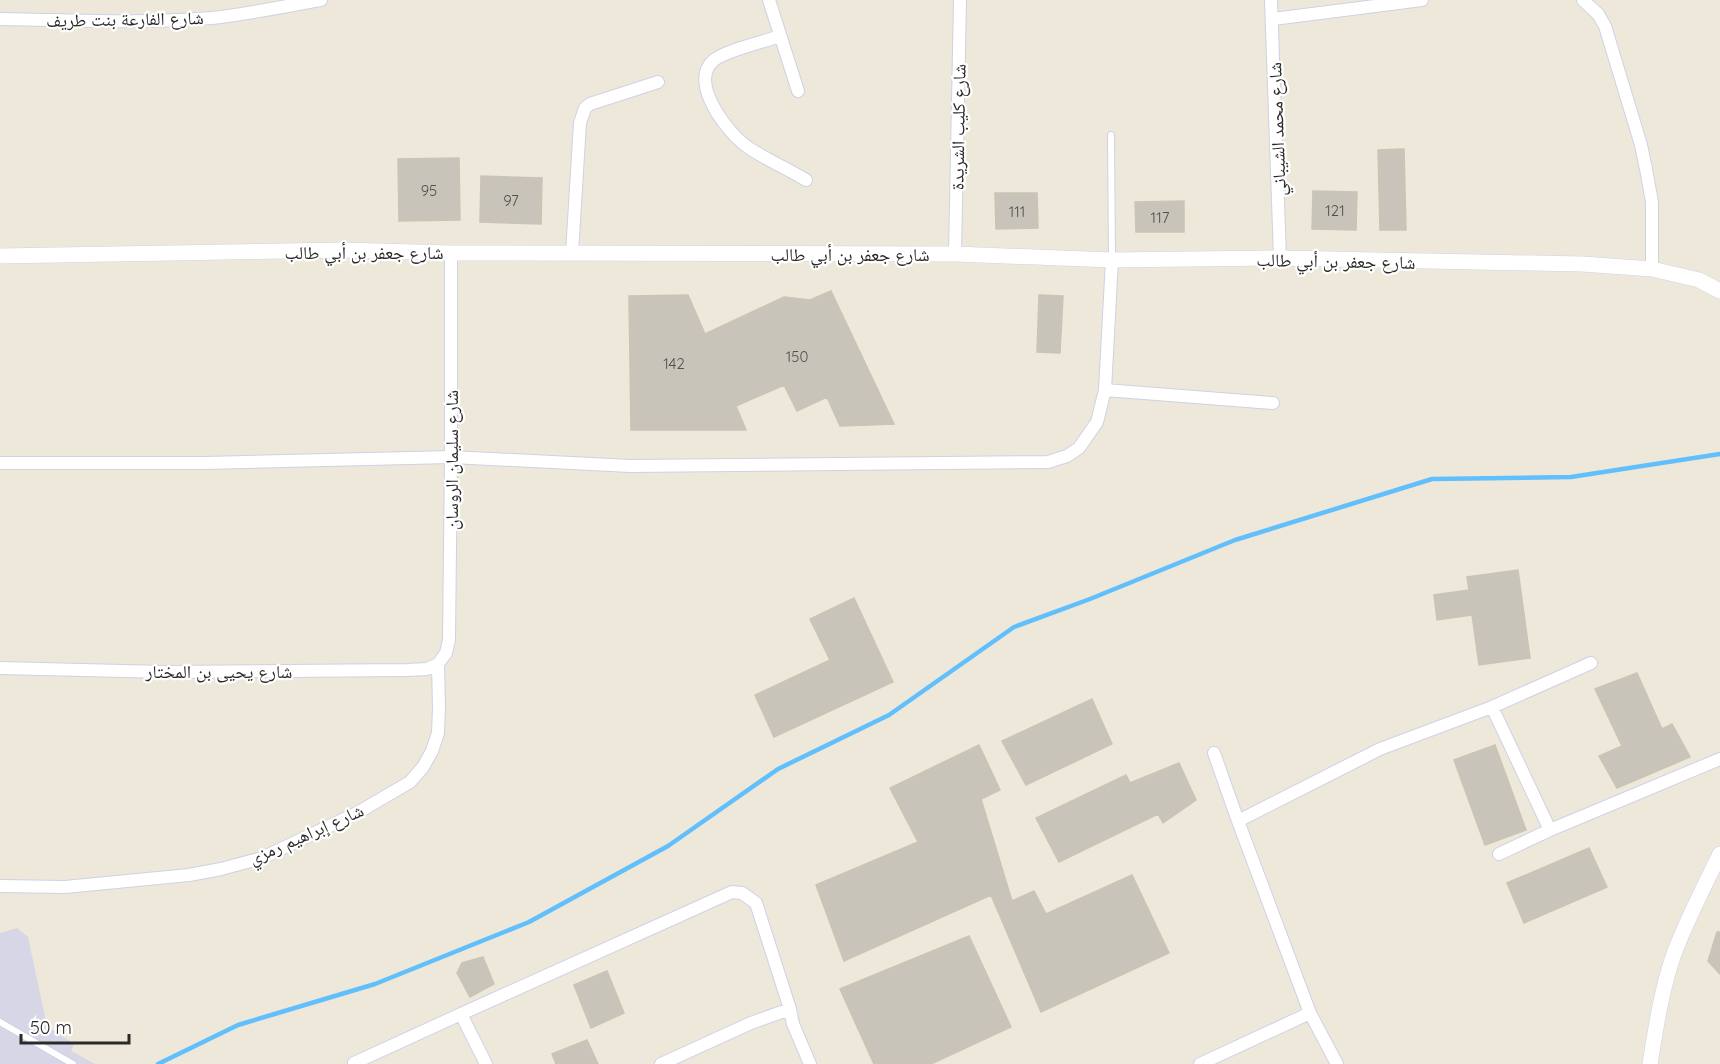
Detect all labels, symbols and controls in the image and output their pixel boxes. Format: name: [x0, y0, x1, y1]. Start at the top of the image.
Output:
street label: شارع الفارعة بنت طريف: [46, 6, 204, 32]
street label: شارع محمد الشيباني: [1263, 62, 1294, 196]
street label: شارع كليب الشريدة: [945, 64, 971, 190]
house number: 95: [421, 181, 437, 200]
house number: 97: [503, 191, 519, 210]
house number: 121: [1325, 201, 1345, 220]
house number: 111: [1009, 202, 1025, 221]
house number: 117: [1151, 208, 1170, 227]
street label: شارع جعفر بن أبي طالب: [284, 241, 444, 267]
street label: شارع جعفر بن أبي طالب: [770, 243, 930, 269]
street label: شارع جعفر بن أبي طالب: [1256, 248, 1416, 277]
house number: 150: [786, 347, 808, 366]
house number: 142: [663, 354, 685, 373]
street label: شارع سليمان الروسان: [440, 390, 463, 530]
street label: شارع يحيى بن المختار: [145, 660, 292, 683]
street label: شارع إبراهيم رمزي: [245, 798, 369, 873]
scale bar: [21, 1007, 129, 1045]
text: 50 m: [30, 1016, 72, 1039]

